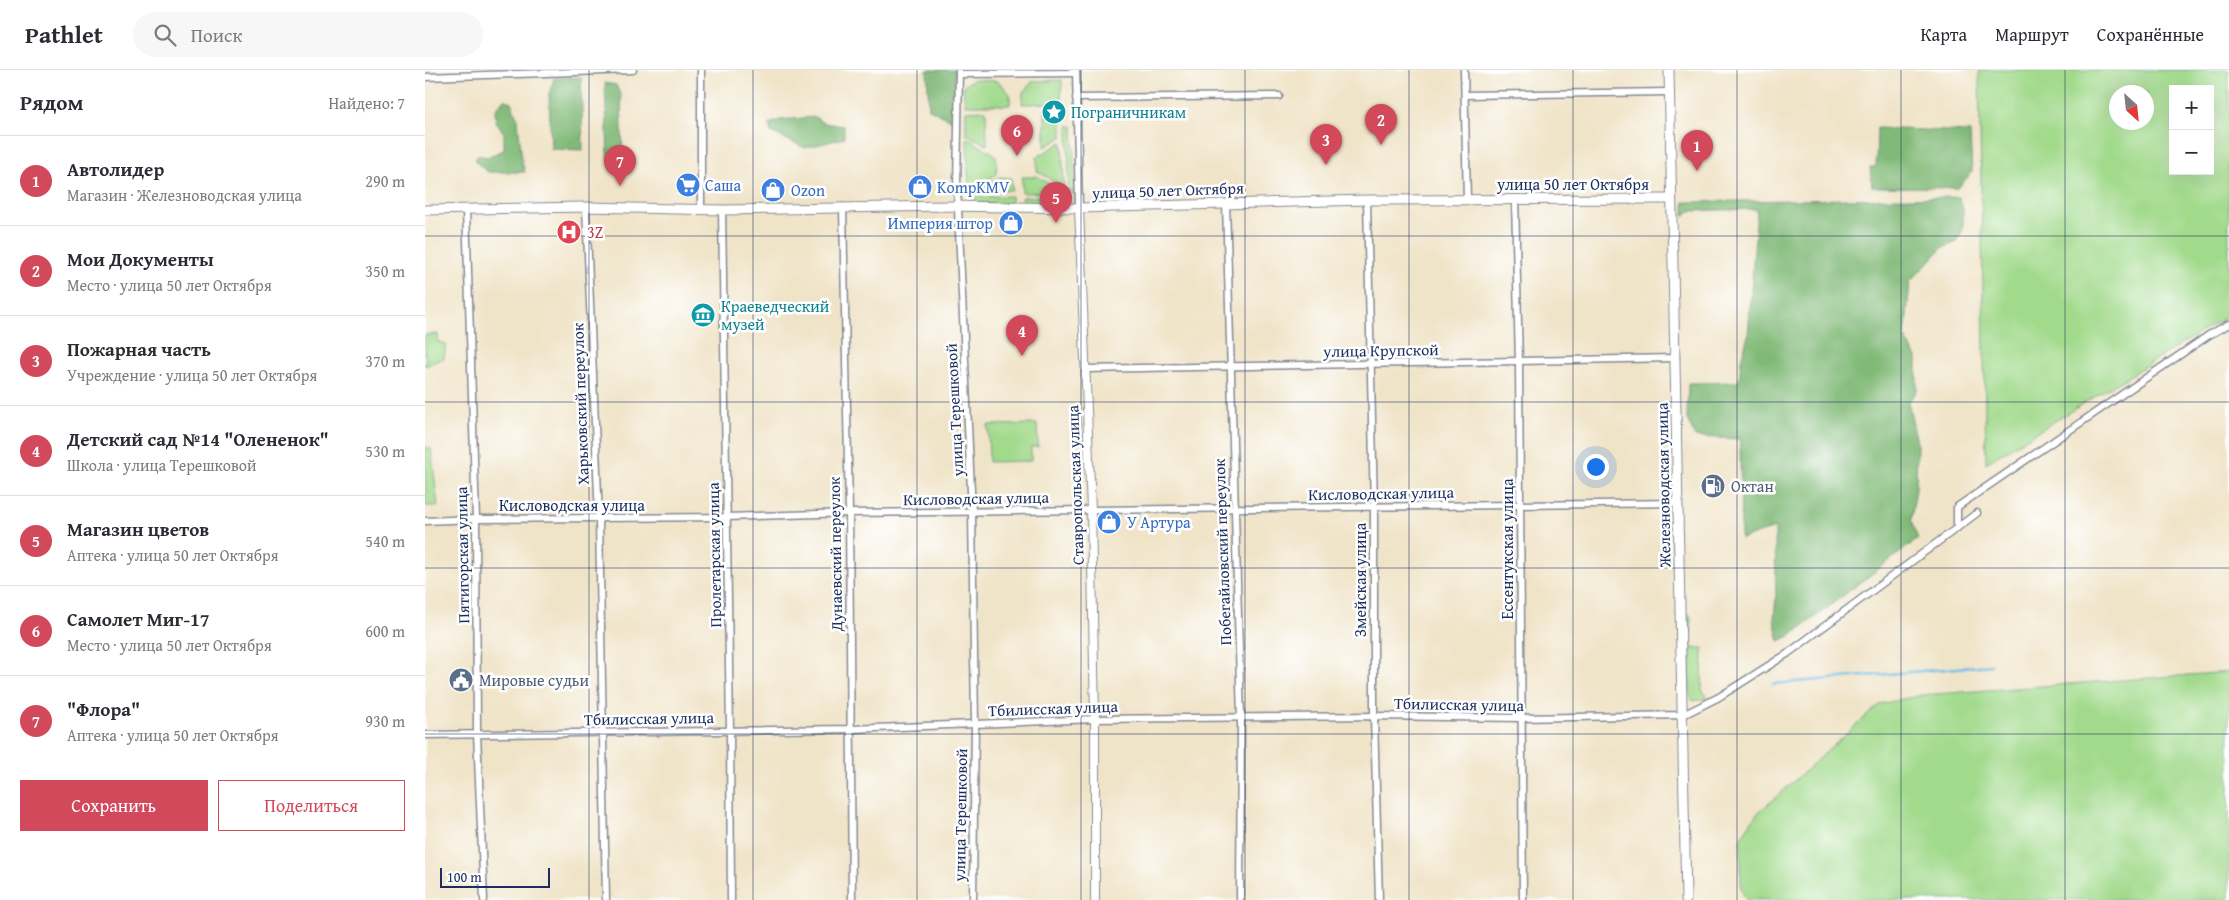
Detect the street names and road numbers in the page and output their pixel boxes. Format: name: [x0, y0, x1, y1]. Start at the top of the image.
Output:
street label: улица 50 лет Октября: [1496, 172, 1649, 196]
street label: улица 50 лет Октября: [1091, 175, 1244, 205]
street label: Харьковский переулок: [565, 322, 595, 486]
street label: улица Крупской: [1322, 337, 1439, 363]
street label: улица Терешковой: [938, 342, 970, 478]
street label: Железноводская улица: [1650, 402, 1676, 569]
street label: Ставропольская улица: [1060, 404, 1090, 565]
street label: Побегайловский переулок: [1207, 457, 1237, 646]
street label: Дунаевский переулок: [822, 476, 848, 633]
street label: Ессентукская улица: [1495, 478, 1519, 620]
street label: Кисловодская улица: [1308, 480, 1455, 506]
street label: Пролетарская улица: [701, 482, 727, 628]
street label: Кисловодская улица: [903, 485, 1050, 511]
street label: Пятигорская улица: [449, 486, 475, 624]
street label: Кисловодская улица: [499, 493, 645, 517]
street label: Змейская улица: [1348, 522, 1372, 637]
street label: Тбилисская улица: [1394, 691, 1525, 717]
street label: Тбилисская улица: [988, 694, 1119, 722]
street label: Тбилисская улица: [584, 705, 715, 731]
street label: улица Терешковой: [947, 748, 973, 883]

